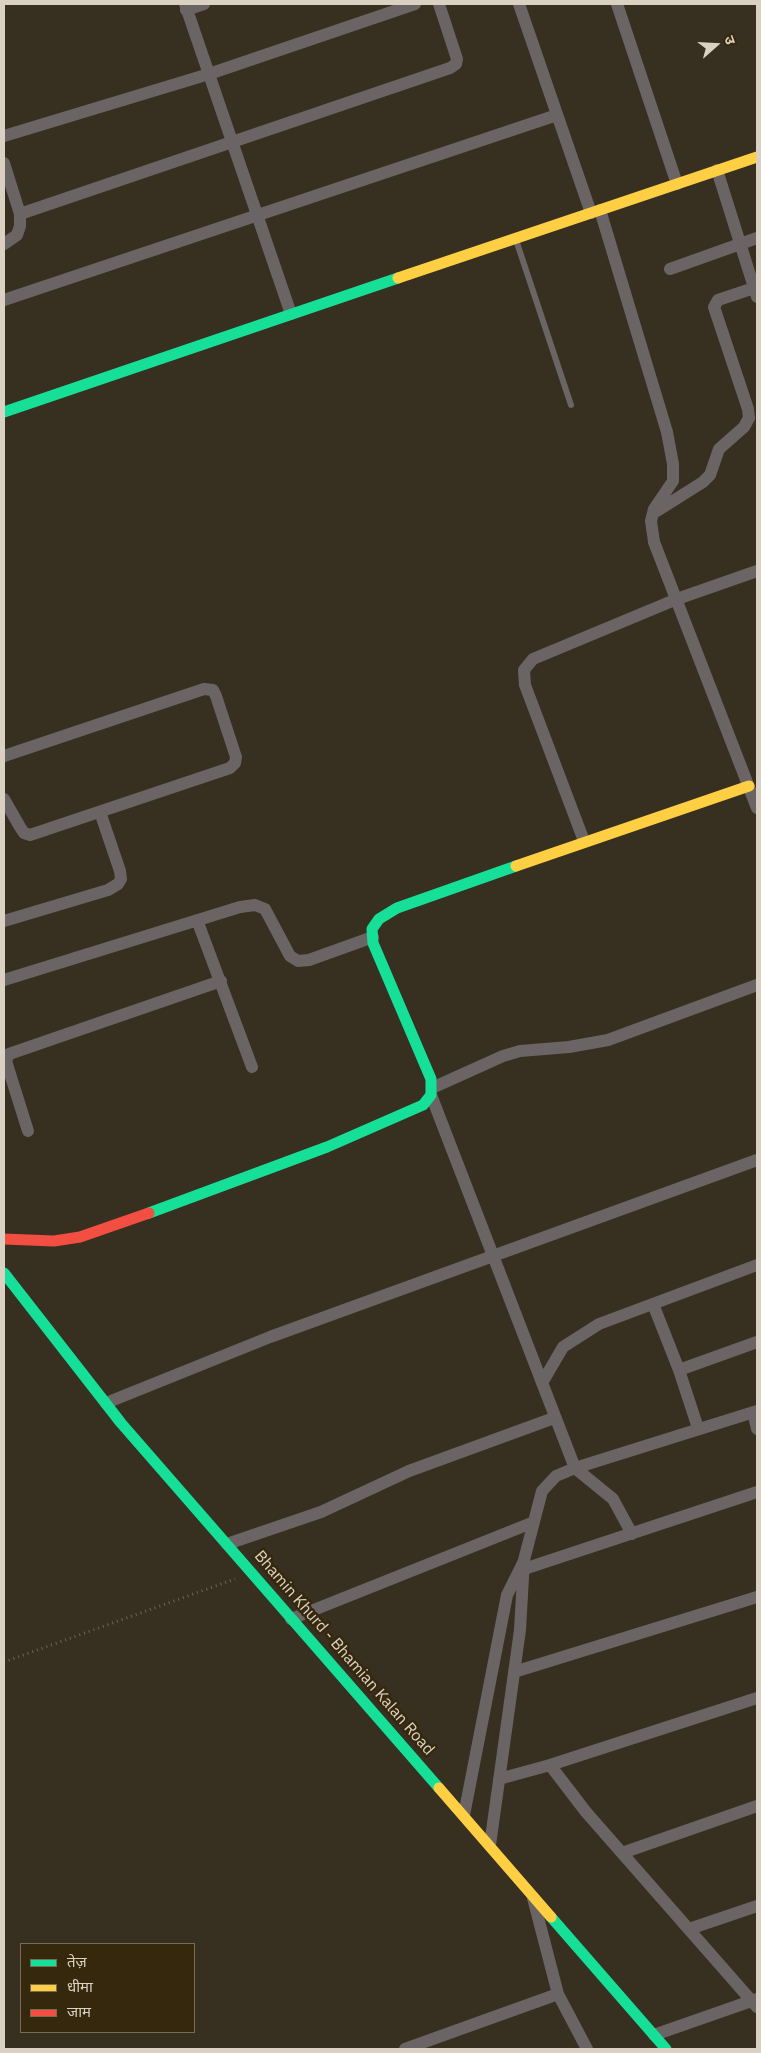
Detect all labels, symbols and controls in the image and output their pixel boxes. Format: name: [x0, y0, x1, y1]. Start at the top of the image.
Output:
north arrow: [691, 20, 741, 70]
text: उ: [720, 33, 740, 47]
street label: Bhamin Khurd - Bhamian Kalan Road: [250, 1547, 438, 1759]
legend: [20, 1943, 195, 2033]
text: तेज़: [67, 1952, 87, 1971]
text: धीमा: [67, 1977, 93, 1996]
text: जाम: [67, 2002, 91, 2021]

